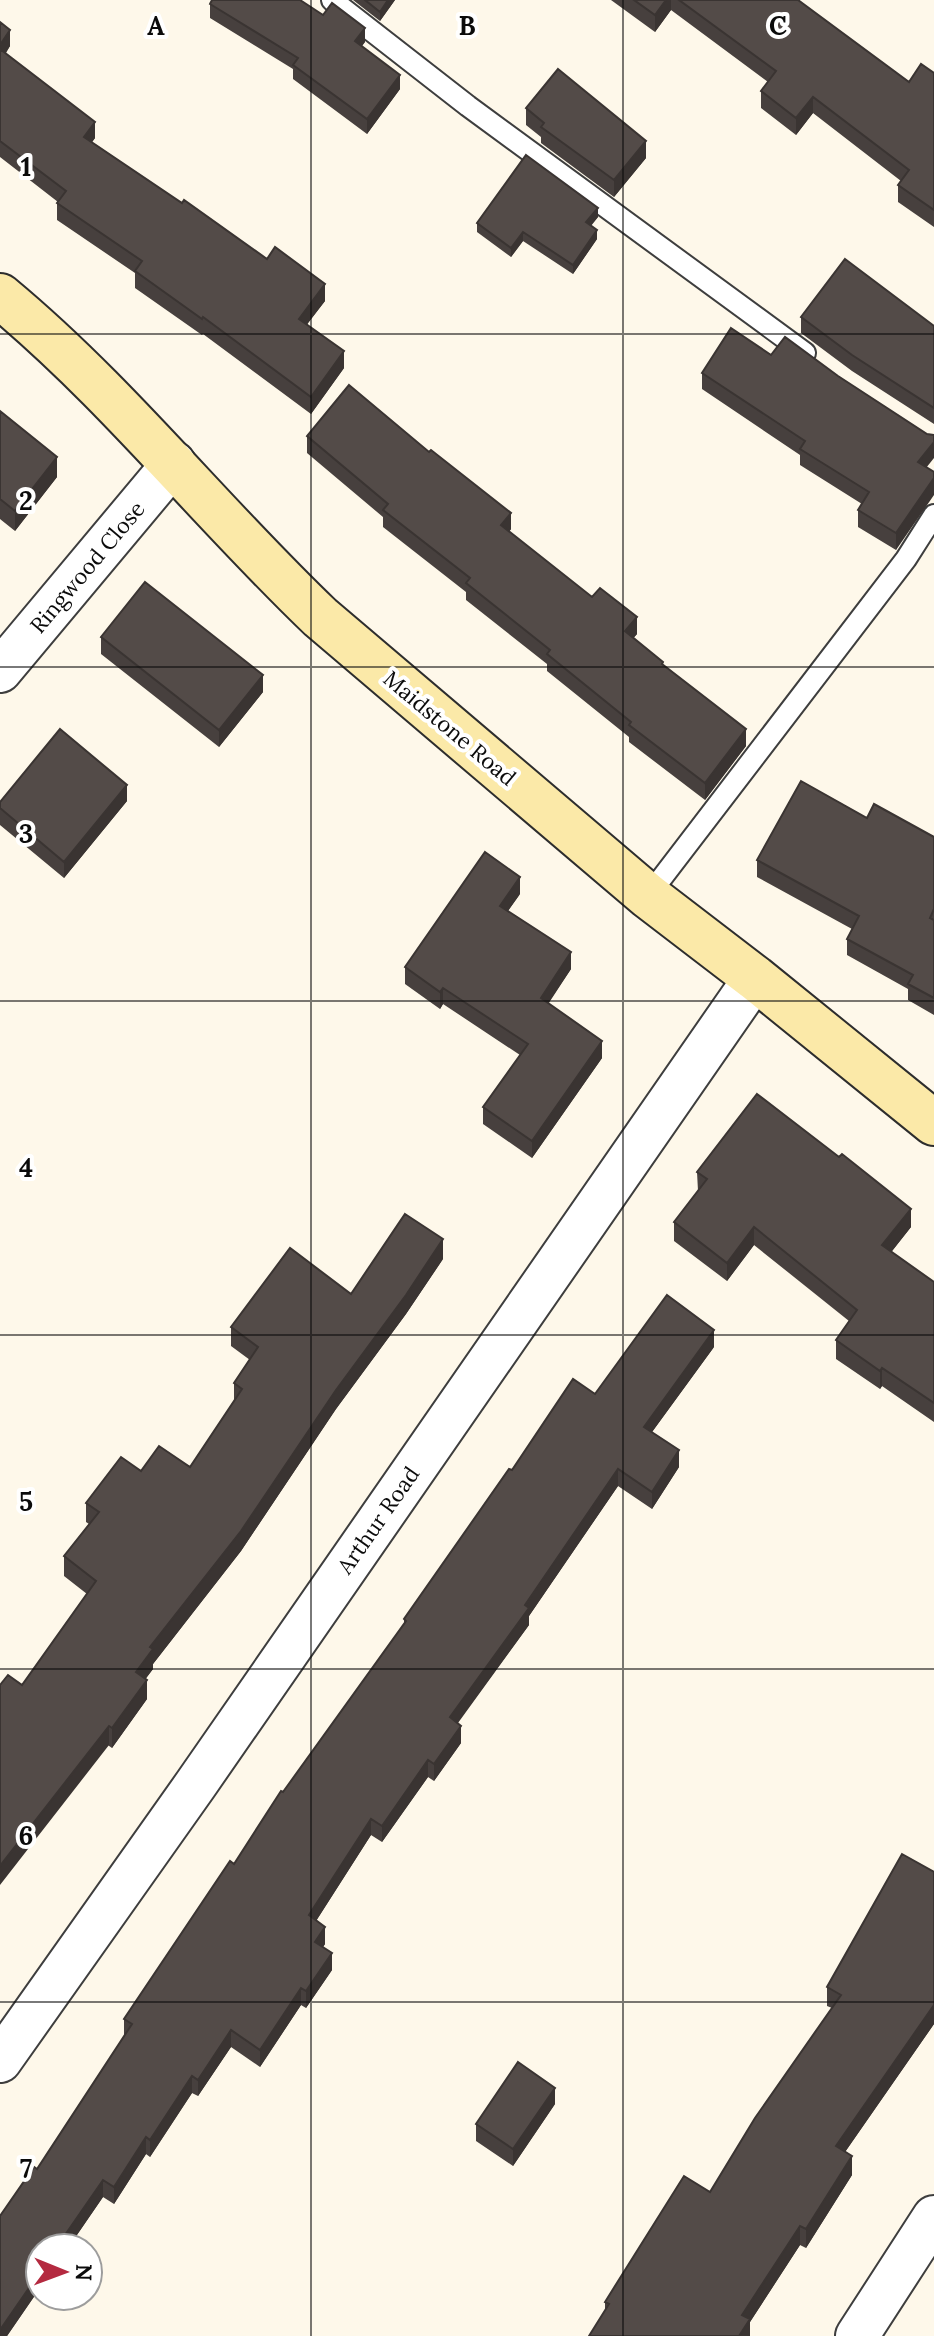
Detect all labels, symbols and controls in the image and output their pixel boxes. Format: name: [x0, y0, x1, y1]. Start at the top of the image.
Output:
text: A: [147, 9, 165, 42]
text: B: [458, 9, 476, 42]
text: C: [769, 9, 787, 42]
text: 1: [21, 150, 31, 183]
text: 2: [19, 484, 33, 517]
street label: Ringwood Close: [24, 495, 151, 639]
street label: Maidstone Road: [378, 664, 522, 792]
text: 3: [19, 817, 33, 850]
text: 4: [19, 1151, 33, 1184]
street label: Arthur Road: [330, 1461, 425, 1580]
text: 5: [19, 1485, 33, 1518]
text: 6: [19, 1819, 33, 1852]
text: 7: [20, 2152, 32, 2185]
north arrow: [24, 2232, 104, 2312]
text: N: [70, 2264, 98, 2281]

